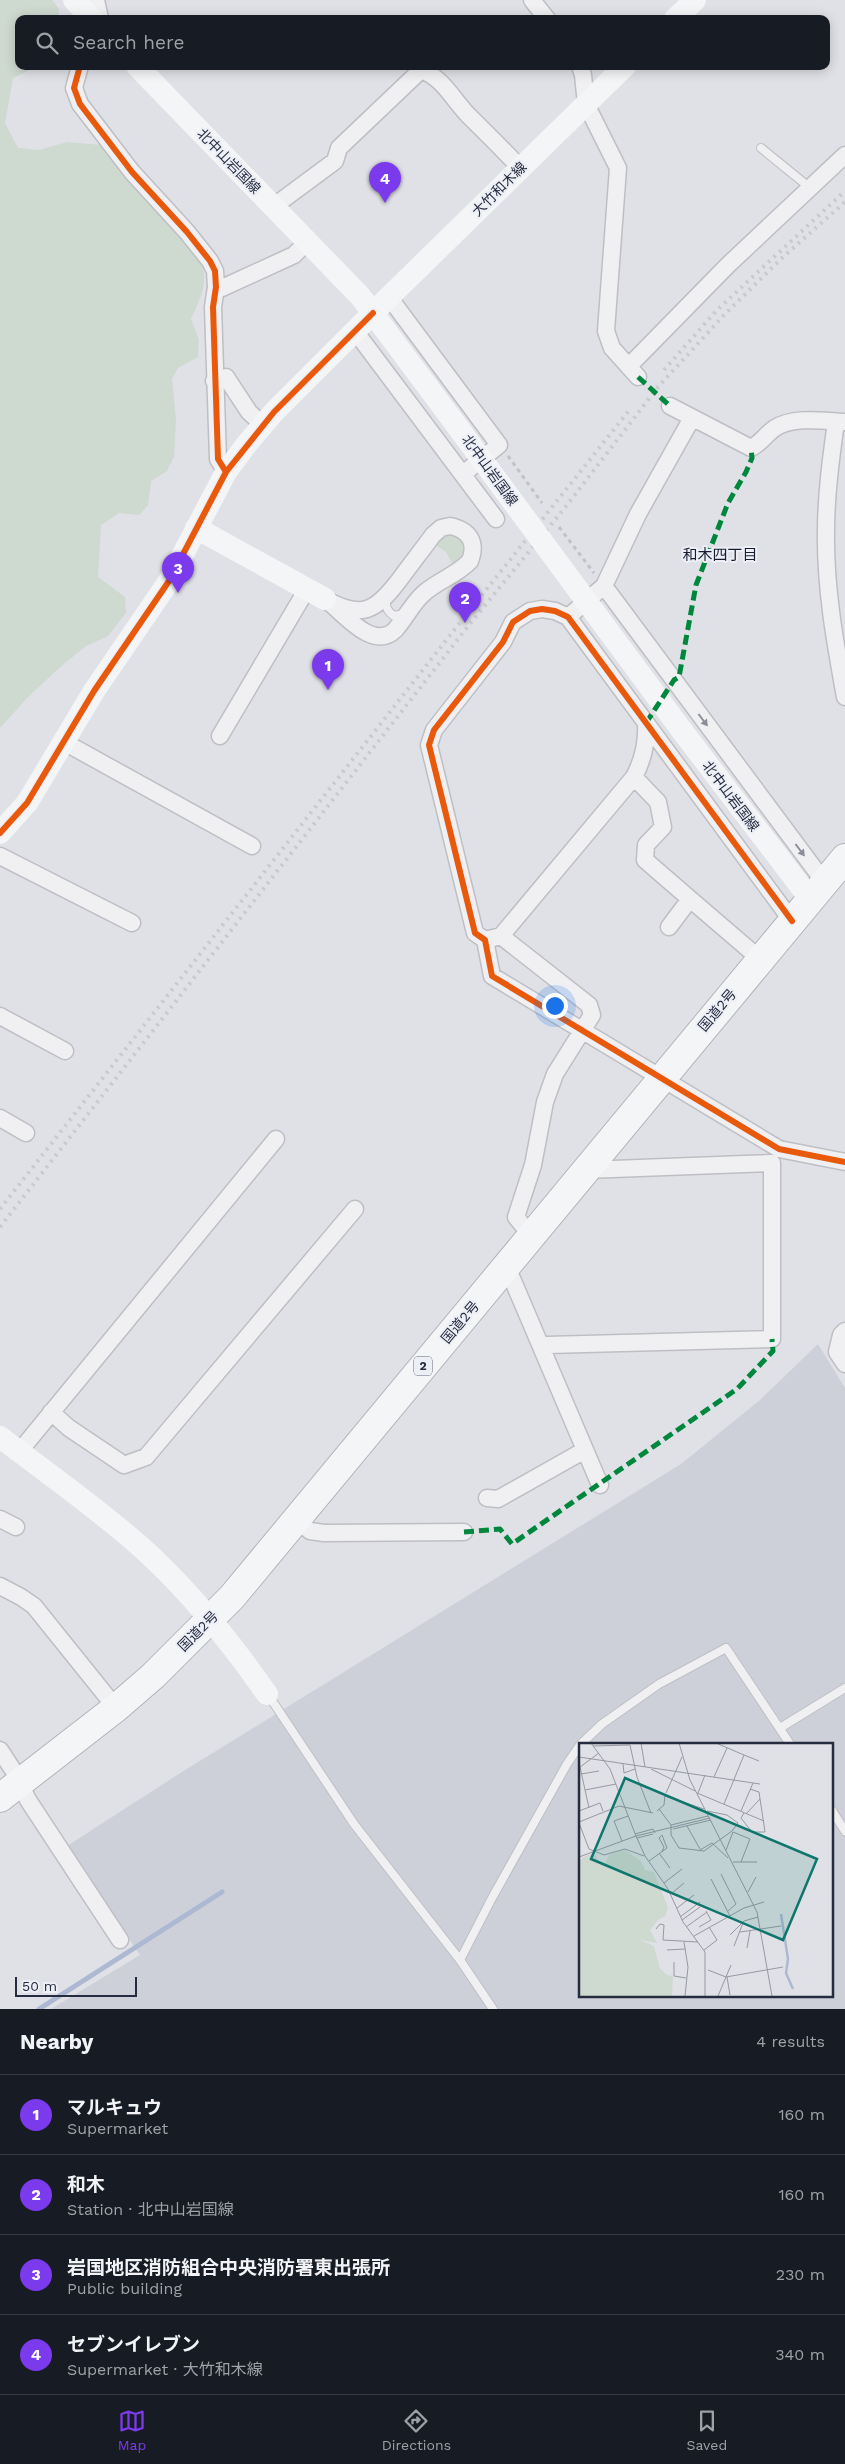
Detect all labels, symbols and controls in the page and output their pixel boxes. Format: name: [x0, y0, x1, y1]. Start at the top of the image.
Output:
search box: [15, 15, 830, 70]
icon: search: [33, 29, 61, 57]
text: Search here: [73, 31, 184, 54]
street label: 北中山岩国線: [194, 125, 264, 197]
street label: 大竹和木線: [469, 159, 529, 219]
pin: 4: [369, 162, 401, 203]
street label: 北中山岩国線: [459, 431, 521, 509]
district label: 和木四丁目: [682, 546, 758, 564]
pin: 3: [162, 552, 194, 593]
pin: 2: [449, 582, 481, 623]
pin: 1: [312, 649, 344, 690]
one-way arrow: [698, 713, 708, 726]
street label: 北中山岩国線: [699, 758, 763, 834]
one-way arrow: [795, 843, 806, 856]
street label: 国道2号: [695, 986, 739, 1034]
your location: [542, 993, 568, 1019]
street label: 国道2号: [438, 1298, 482, 1346]
road number: 2: [414, 1356, 432, 1375]
street label: 国道2号: [175, 1608, 221, 1654]
inset map: [579, 1743, 832, 1996]
scale bar: [15, 1974, 138, 1997]
text: 50 m: [22, 1978, 57, 1994]
text: Nearby: [20, 2029, 93, 2054]
text: 4 results: [756, 2032, 825, 2051]
text: マルキュウ: [67, 2096, 162, 2119]
text: 1: [33, 2105, 39, 2124]
text: 160 m: [778, 2105, 825, 2124]
text: Supermarket: [67, 2119, 168, 2138]
text: 和木: [67, 2173, 105, 2196]
text: 2: [31, 2185, 41, 2204]
text: 160 m: [778, 2185, 825, 2204]
text: Station · 北中山岩国線: [67, 2200, 234, 2219]
text: 岩国地区消防組合中央消防署東出張所: [67, 2256, 390, 2279]
text: 3: [31, 2265, 41, 2284]
text: 230 m: [776, 2265, 825, 2284]
text: Public building: [67, 2279, 182, 2298]
text: セブンイレブン: [67, 2333, 200, 2356]
text: 4: [31, 2345, 41, 2364]
text: 340 m: [775, 2345, 825, 2364]
text: Supermarket · 大竹和木線: [67, 2360, 263, 2379]
tab: Map: [118, 2407, 146, 2453]
tab: Directions: [382, 2407, 451, 2453]
tab: Saved: [687, 2407, 727, 2453]

